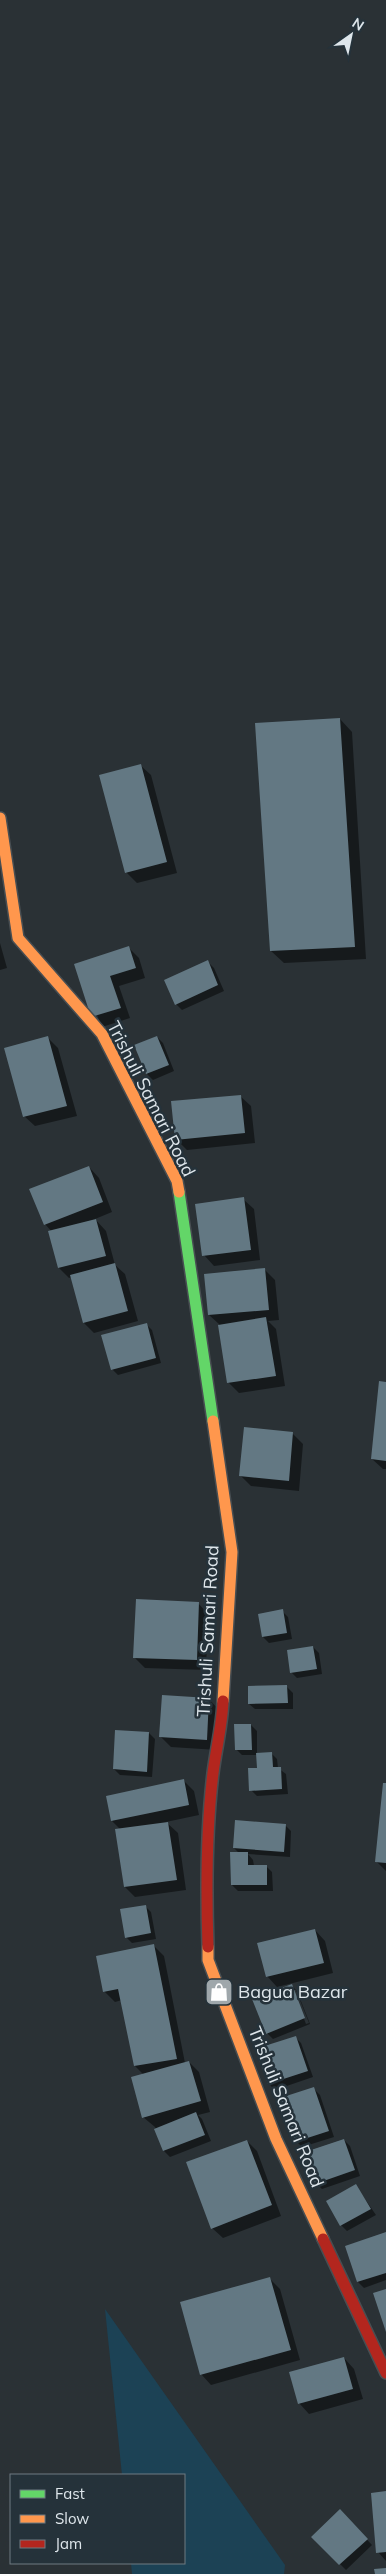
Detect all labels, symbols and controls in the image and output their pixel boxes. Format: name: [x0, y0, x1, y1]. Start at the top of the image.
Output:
north arrow: [326, 10, 376, 60]
text: N: [349, 14, 367, 35]
street label: Trishuli Samari Road: [102, 1017, 201, 1180]
street label: Trishuli Samari Road: [192, 1545, 223, 1717]
shop icon: Bagua Bazar: [204, 1977, 234, 2007]
place label: Bagua Bazar: [238, 1980, 348, 2003]
street label: Trishuli Samari Road: [244, 2023, 329, 2191]
legend: [10, 2474, 185, 2564]
text: Fast: [55, 2484, 85, 2503]
text: Slow: [55, 2509, 89, 2528]
text: Jam: [55, 2534, 82, 2553]

